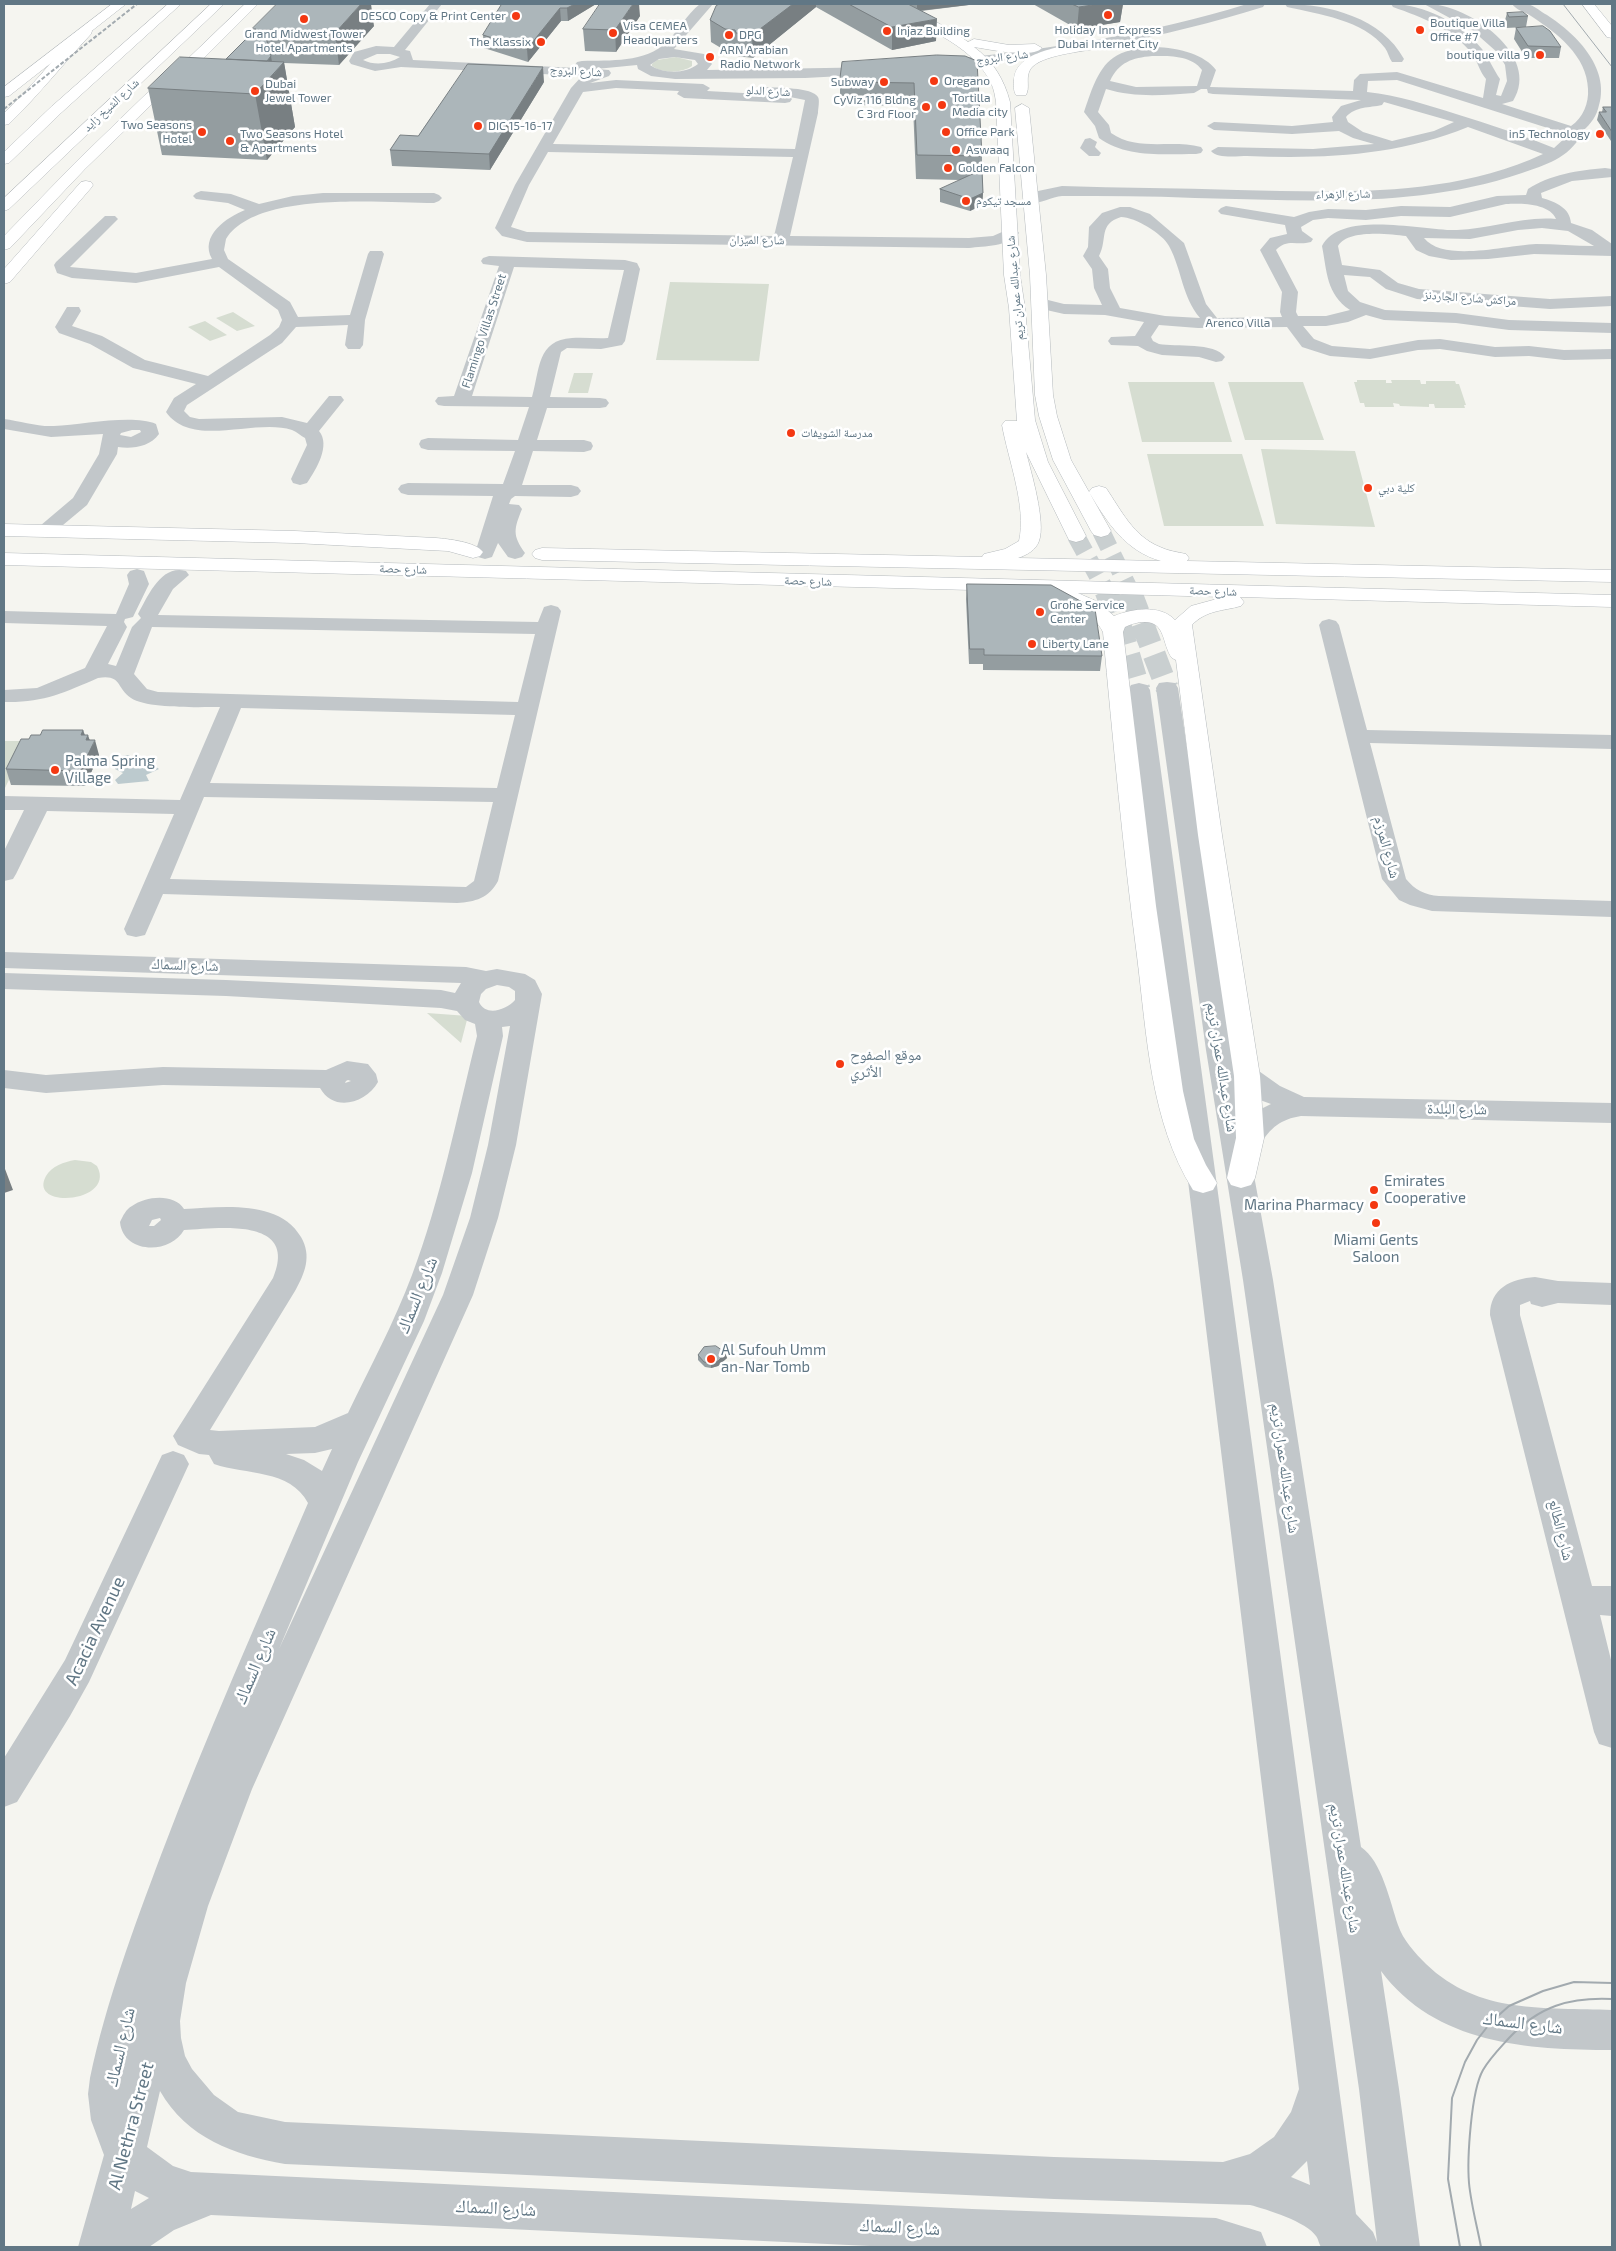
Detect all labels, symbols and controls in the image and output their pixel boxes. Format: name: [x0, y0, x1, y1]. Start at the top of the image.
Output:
place label: DESCO Copy & Print Center: [360, 9, 506, 23]
marker: Holiday Inn Express Dubai Internet City: [1102, 9, 1114, 21]
marker: DESCO Copy & Print Center: [510, 10, 522, 22]
marker: Grand Midwest Tower Hotel Apartments: [298, 13, 310, 25]
place label: Boutique Villa Office #7: [1430, 16, 1505, 44]
place label: Visa CEMEA Headquarters: [623, 19, 698, 47]
place label: Holiday Inn Express Dubai Internet City: [1055, 23, 1161, 51]
place label: Injaz Building: [897, 24, 970, 38]
marker: Boutique Villa Office #7: [1414, 24, 1426, 36]
marker: Injaz Building: [881, 25, 893, 37]
place label: Grand Midwest Tower Hotel Apartments: [245, 27, 363, 55]
marker: Visa CEMEA Headquarters: [607, 27, 619, 39]
place label: DPG: [739, 28, 762, 42]
marker: DPG: [723, 29, 735, 41]
place label: The Klassix: [469, 35, 531, 49]
marker: The Klassix: [535, 36, 547, 48]
place label: ARN Arabian Radio Network: [720, 43, 800, 71]
street label: شارع البروج: [975, 47, 1029, 67]
place label: boutique villa 9: [1447, 48, 1530, 62]
marker: boutique villa 9: [1534, 49, 1546, 61]
marker: ARN Arabian Radio Network: [704, 51, 716, 63]
street label: شارع البروج: [549, 62, 603, 80]
place label: Oregano: [944, 74, 990, 88]
street label: شارع الشيخ زايد: [80, 75, 142, 135]
place label: Subway: [831, 75, 874, 89]
marker: Oregano: [928, 75, 940, 87]
marker: Subway: [878, 76, 890, 88]
place label: Dubai Jewel Tower: [265, 77, 332, 105]
street label: شارع الدلو: [745, 83, 791, 99]
marker: Dubai Jewel Tower: [249, 85, 261, 97]
place label: Tortilla Media city: [952, 91, 1008, 119]
place label: CyViz 116 Bldng C 3rd Floor: [833, 93, 916, 121]
marker: Tortilla Media city: [936, 99, 948, 111]
marker: CyViz 116 Bldng C 3rd Floor: [920, 101, 932, 113]
place label: Two Seasons Hotel: [121, 118, 192, 146]
place label: DIC 15-16-17: [488, 119, 552, 133]
marker: DIC 15-16-17: [472, 120, 484, 132]
place label: Office Park: [956, 125, 1015, 139]
marker: Two Seasons Hotel: [196, 126, 208, 138]
marker: Office Park: [940, 126, 952, 138]
place label: Two Seasons Hotel & Apartments: [240, 127, 343, 155]
place label: in5 Technology: [1509, 127, 1590, 141]
marker: in5 Technology: [1594, 128, 1606, 140]
marker: Two Seasons Hotel & Apartments: [224, 135, 236, 147]
place label: Aswaaq: [966, 143, 1009, 157]
marker: Aswaaq: [950, 144, 962, 156]
place label: Golden Falcon: [958, 161, 1035, 175]
marker: Golden Falcon: [942, 162, 954, 174]
street label: شارع الزهراء: [1315, 186, 1371, 202]
place label: مسجد تيكوم: [976, 194, 1031, 208]
marker: مسجد تيكوم: [960, 195, 972, 207]
street label: شارع الميزان: [729, 232, 785, 248]
street label: شارع عبدالله عمران تريم: [1003, 235, 1027, 341]
street label: Flamingo Villas Street: [459, 272, 509, 390]
street label: مراكش شارع الجاردنز: [1423, 288, 1517, 308]
street label: Arenco Villa: [1206, 316, 1270, 330]
place label: مدرسة الشويفات: [801, 426, 873, 440]
marker: مدرسة الشويفات: [785, 427, 797, 439]
place label: كلية دبي: [1378, 481, 1415, 495]
marker: كلية دبي: [1362, 482, 1374, 494]
street label: شارع حصة: [379, 561, 427, 577]
street label: شارع حصة: [784, 573, 832, 589]
street label: شارع حصة: [1189, 583, 1237, 599]
place label: Grohe Service Center: [1050, 598, 1125, 626]
marker: Grohe Service Center: [1034, 606, 1046, 618]
place label: Liberty Lane: [1042, 637, 1109, 651]
marker: Liberty Lane: [1026, 638, 1038, 650]
place label: Palma Spring Village: [65, 752, 155, 787]
marker: Palma Spring Village: [49, 764, 61, 776]
street label: شارع المرزم: [1370, 814, 1404, 880]
street label: شارع السماك: [151, 955, 219, 975]
street label: شارع عبدالله عمران تريم: [1203, 1001, 1241, 1133]
place label: موقع الصفوح الأثري: [850, 1046, 921, 1081]
marker: موقع الصفوح الأثري: [834, 1058, 846, 1070]
street label: شارع البلدة: [1427, 1099, 1487, 1119]
place label: Emirates Cooperative: [1384, 1172, 1466, 1207]
marker: Emirates Cooperative: [1368, 1184, 1380, 1196]
place label: Marina Pharmacy: [1244, 1196, 1364, 1214]
marker: Marina Pharmacy: [1368, 1199, 1380, 1211]
marker: Miami Gents Saloon: [1370, 1217, 1382, 1229]
place label: Miami Gents Saloon: [1334, 1231, 1418, 1266]
street label: شارع السماك: [392, 1254, 442, 1336]
place label: Al Sufouh Umm an-Nar Tomb: [721, 1341, 826, 1376]
marker: Al Sufouh Umm an-Nar Tomb: [705, 1353, 717, 1365]
street label: شارع عبدالله عمران تريم: [1267, 1402, 1303, 1534]
street label: شارع الطالع: [1545, 1498, 1577, 1562]
street label: Acacia Avenue: [60, 1573, 130, 1689]
street label: شارع السماك: [229, 1625, 281, 1707]
street label: شارع عبدالله عمران تريم: [1326, 1802, 1364, 1934]
street label: شارع السماك: [100, 2005, 140, 2089]
street label: شارع السماك: [1482, 2007, 1564, 2039]
street label: Al Nethra Street: [104, 2060, 158, 2192]
street label: شارع السماك: [455, 2195, 537, 2221]
street label: شارع السماك: [859, 2214, 941, 2240]

